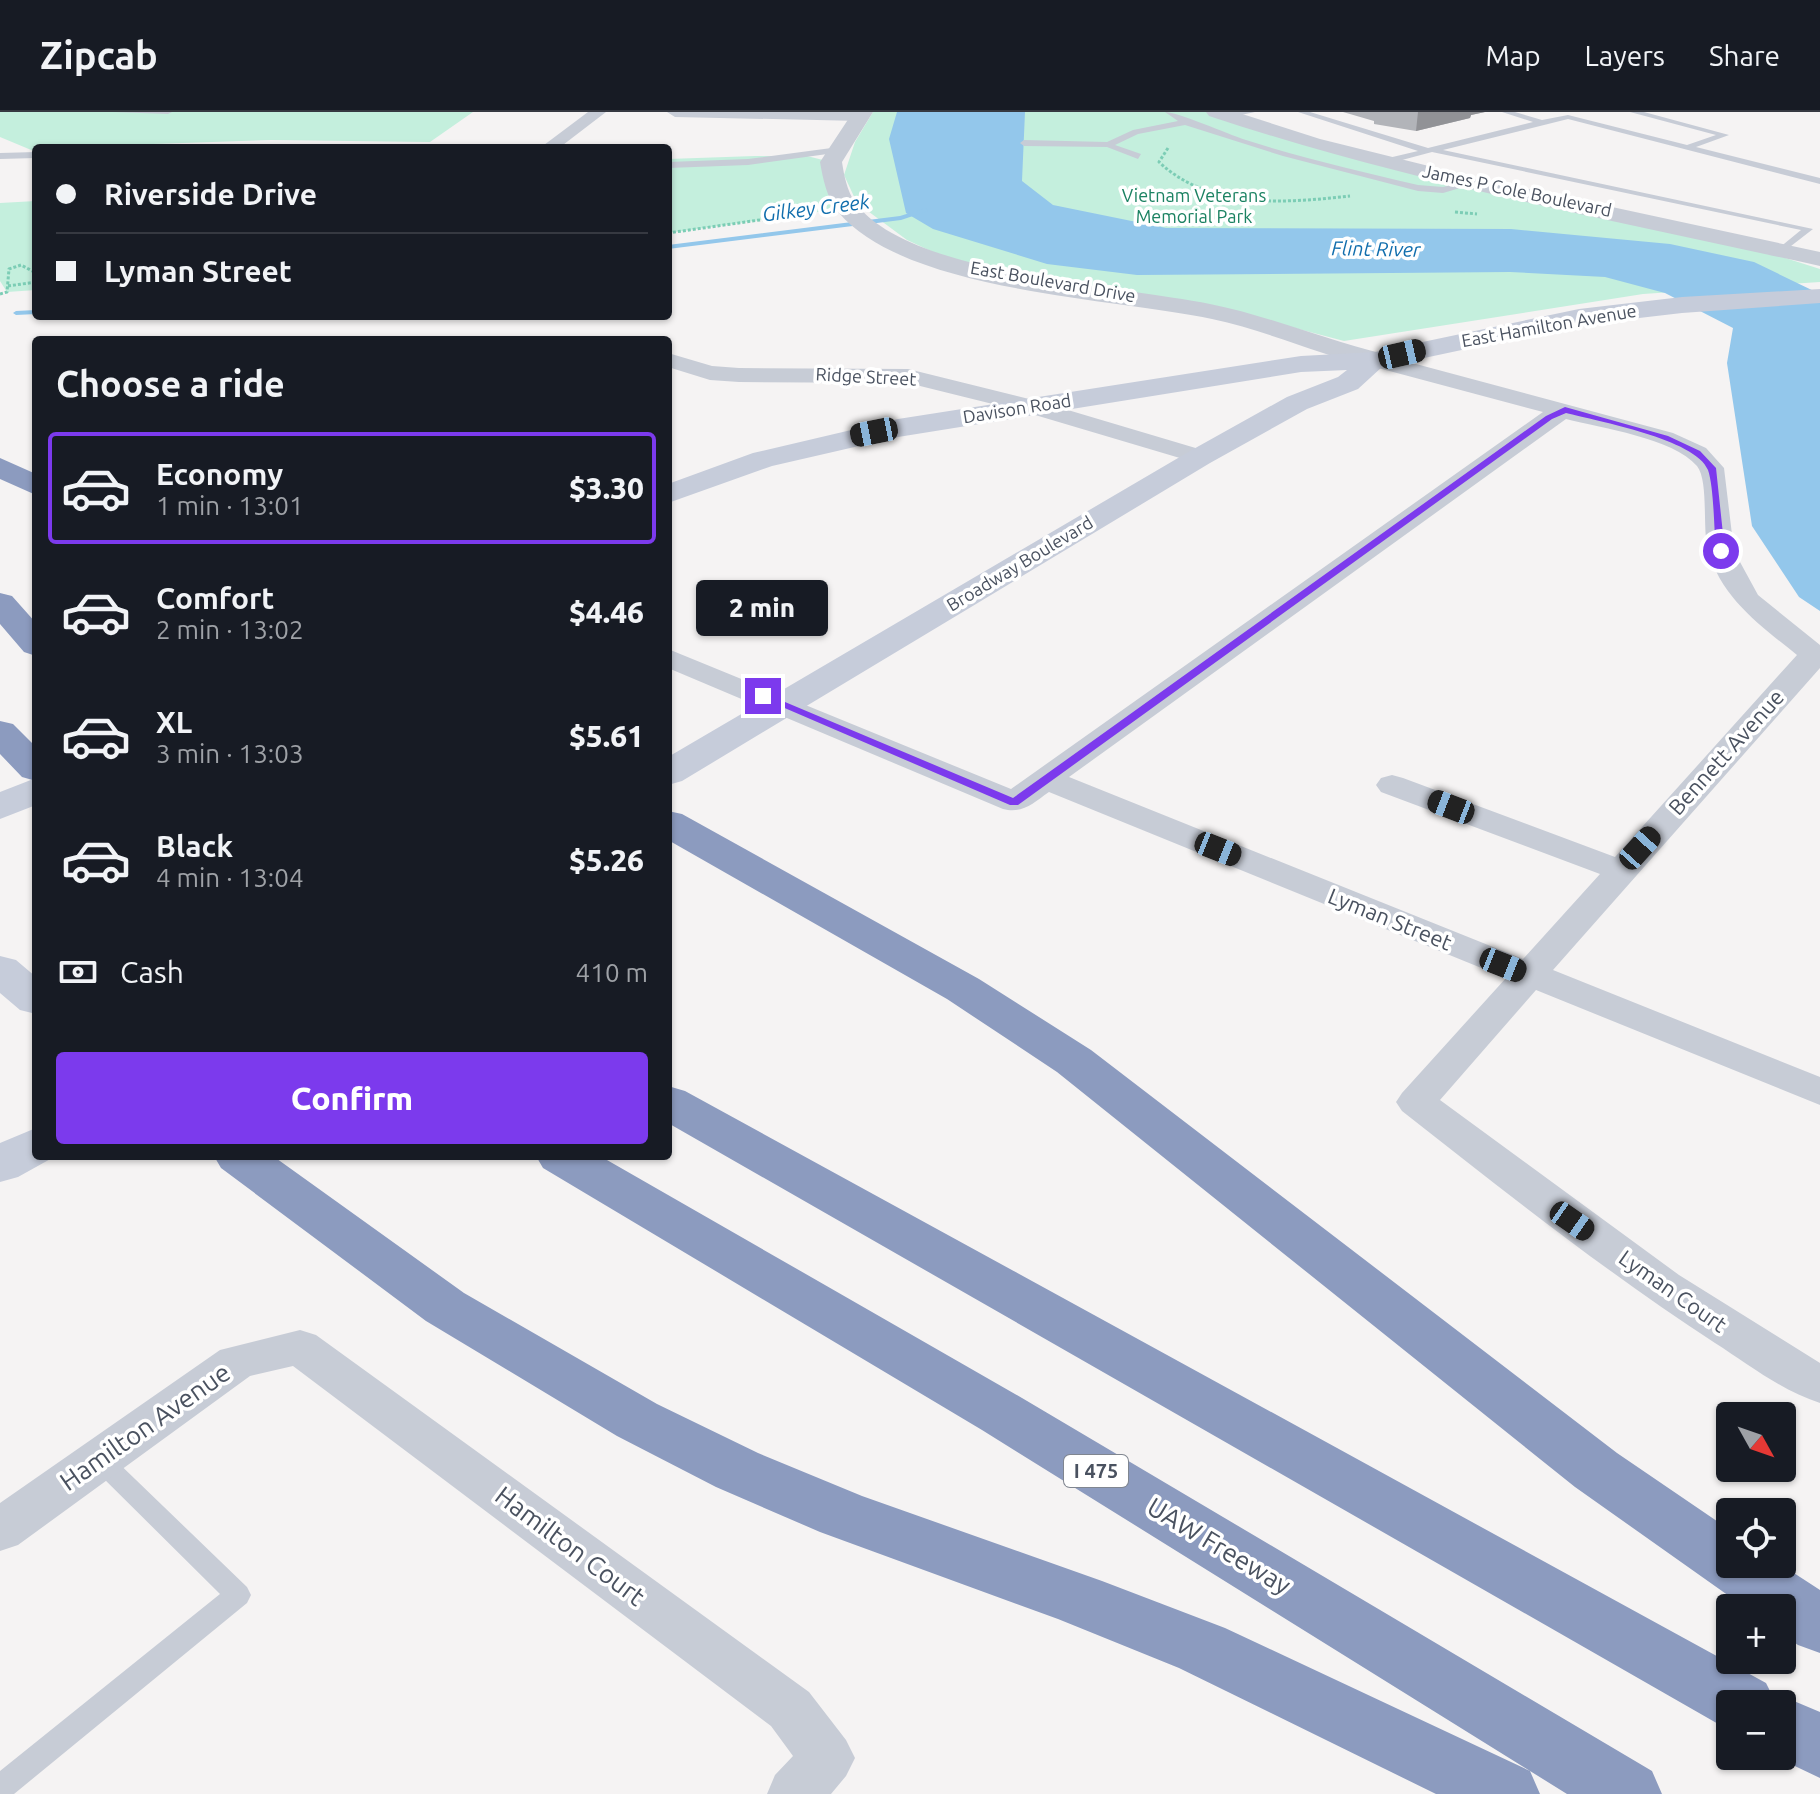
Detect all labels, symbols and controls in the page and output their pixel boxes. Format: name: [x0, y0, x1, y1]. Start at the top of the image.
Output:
text: Zipcab: [40, 34, 158, 76]
text: Map: [1485, 40, 1541, 71]
text: Layers: [1585, 40, 1665, 71]
text: Share: [1709, 40, 1780, 71]
street label: James P Cole Boulevard: [1421, 160, 1614, 220]
text: Riverside Drive: [104, 177, 317, 211]
park label: Vietnam Veterans Memorial Park: [1122, 185, 1266, 226]
water label: Gilkey Creek: [761, 189, 872, 226]
water label: Flint River: [1331, 236, 1422, 261]
text: Lyman Street: [104, 254, 292, 288]
street label: East Boulevard Drive: [969, 257, 1137, 305]
street label: East Hamilton Avenue: [1460, 300, 1638, 350]
car: [1376, 337, 1428, 371]
text: Choose a ride: [56, 363, 285, 404]
street label: Ridge Street: [815, 363, 917, 389]
street label: Davison Road: [961, 390, 1072, 426]
car: [848, 416, 900, 448]
icon: car: [60, 452, 132, 524]
text: Economy: [156, 457, 283, 491]
text: $3.30: [569, 471, 644, 505]
text: 1 min · 13:01: [156, 491, 304, 520]
street label: Broadway Boulevard: [943, 512, 1096, 615]
route start: [1703, 533, 1739, 569]
icon: car: [60, 576, 132, 648]
callout: 2 min: [697, 580, 829, 636]
text: Comfort: [156, 581, 274, 615]
text: 2 min: [729, 593, 795, 622]
text: $4.46: [569, 595, 644, 629]
text: 2 min · 13:02: [156, 615, 304, 644]
route end: [745, 678, 781, 714]
street label: Bennett Avenue: [1663, 684, 1788, 819]
icon: car: [60, 700, 132, 772]
text: XL: [156, 705, 192, 739]
text: $5.61: [569, 719, 644, 753]
text: 3 min · 13:03: [156, 739, 304, 768]
car: [1424, 787, 1478, 827]
car: [1615, 822, 1665, 874]
icon: car: [60, 824, 132, 896]
text: Black: [156, 829, 233, 863]
car: [1191, 829, 1245, 869]
text: $5.26: [569, 843, 644, 877]
text: 4 min · 13:04: [156, 863, 304, 892]
street label: Lyman Street: [1325, 882, 1456, 955]
car: [1476, 945, 1530, 985]
icon: cash: [56, 950, 100, 994]
text: Cash: [120, 955, 184, 989]
text: 410 m: [576, 958, 648, 987]
button: Confirm: [56, 1052, 648, 1144]
car: [1545, 1197, 1599, 1245]
street label: Lyman Court: [1615, 1244, 1732, 1337]
street label: Hamilton Avenue: [54, 1357, 235, 1496]
north arrow: [1716, 1402, 1796, 1482]
map controls: [1716, 1402, 1796, 1770]
road number: I 475: [1064, 1455, 1128, 1487]
street label: Hamilton Court: [490, 1480, 651, 1611]
street label: UAW Freeway: [1142, 1491, 1296, 1600]
button: locate: [1716, 1498, 1796, 1578]
button: +: [1716, 1594, 1796, 1674]
button: −: [1716, 1690, 1796, 1770]

